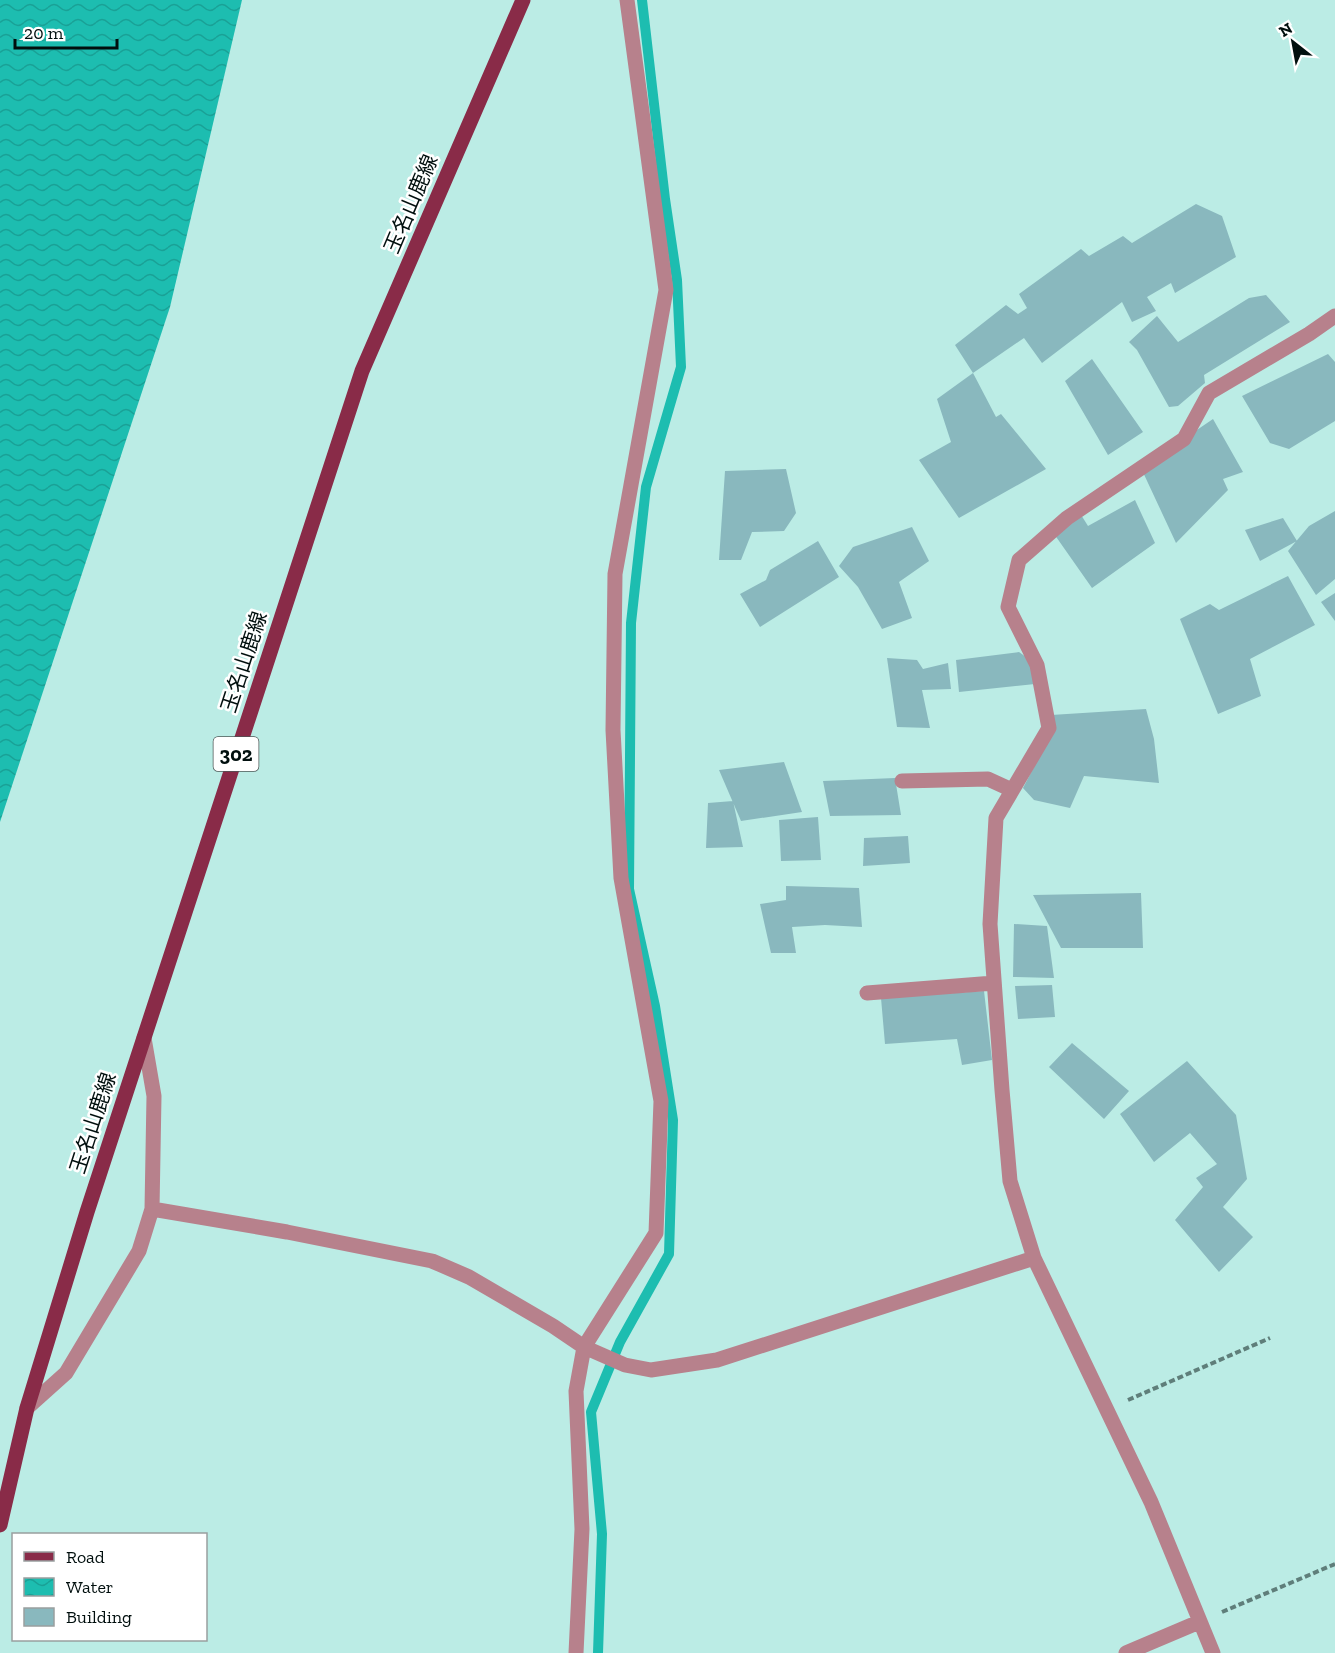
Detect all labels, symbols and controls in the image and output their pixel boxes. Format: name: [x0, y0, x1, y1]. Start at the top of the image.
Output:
scale bar: [15, 12, 117, 50]
north arrow: [1263, 12, 1323, 72]
text: N: [1275, 18, 1296, 41]
text: 20 m: [24, 22, 64, 44]
street label: 玉名山鹿線: [379, 151, 443, 257]
street label: 玉名山鹿線: [215, 608, 272, 716]
road number: 302: [214, 737, 258, 771]
street label: 玉名山鹿線: [64, 1069, 121, 1177]
legend: [12, 1533, 207, 1641]
text: Road: [66, 1546, 105, 1568]
text: Water: [66, 1576, 113, 1598]
text: Building: [66, 1606, 132, 1628]

